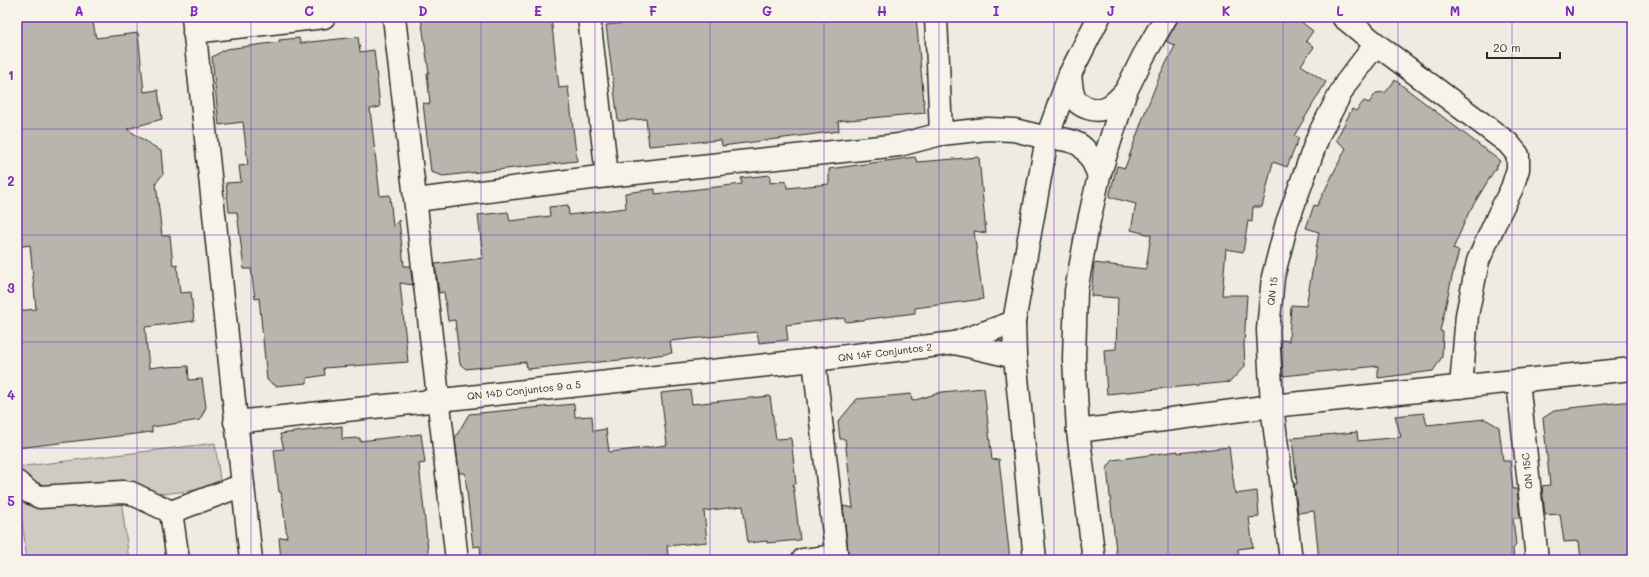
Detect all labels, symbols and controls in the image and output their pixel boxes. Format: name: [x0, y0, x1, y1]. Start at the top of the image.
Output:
text: A: [74, 2, 84, 19]
text: B: [190, 2, 199, 19]
text: C: [304, 2, 314, 19]
text: D: [418, 2, 428, 19]
text: E: [534, 2, 542, 19]
text: F: [649, 2, 657, 19]
text: G: [762, 2, 772, 19]
text: H: [877, 2, 887, 19]
text: I: [993, 2, 1000, 19]
text: J: [1107, 2, 1115, 19]
text: K: [1222, 2, 1231, 19]
text: L: [1336, 2, 1344, 19]
text: M: [1450, 2, 1460, 19]
text: N: [1565, 2, 1575, 19]
scale bar: [1487, 34, 1560, 60]
text: 20 m: [1493, 39, 1521, 55]
text: 1: [8, 66, 14, 83]
text: 2: [7, 172, 15, 189]
street label: QN 15: [1263, 276, 1281, 306]
text: 3: [7, 279, 15, 296]
street label: QN 14F Conjuntos 2: [837, 339, 933, 365]
street label: QN 14D Conjuntos 9 a 5: [466, 377, 582, 403]
text: 4: [7, 386, 15, 403]
street label: QN 15C: [1518, 452, 1536, 490]
text: 5: [7, 492, 15, 509]

